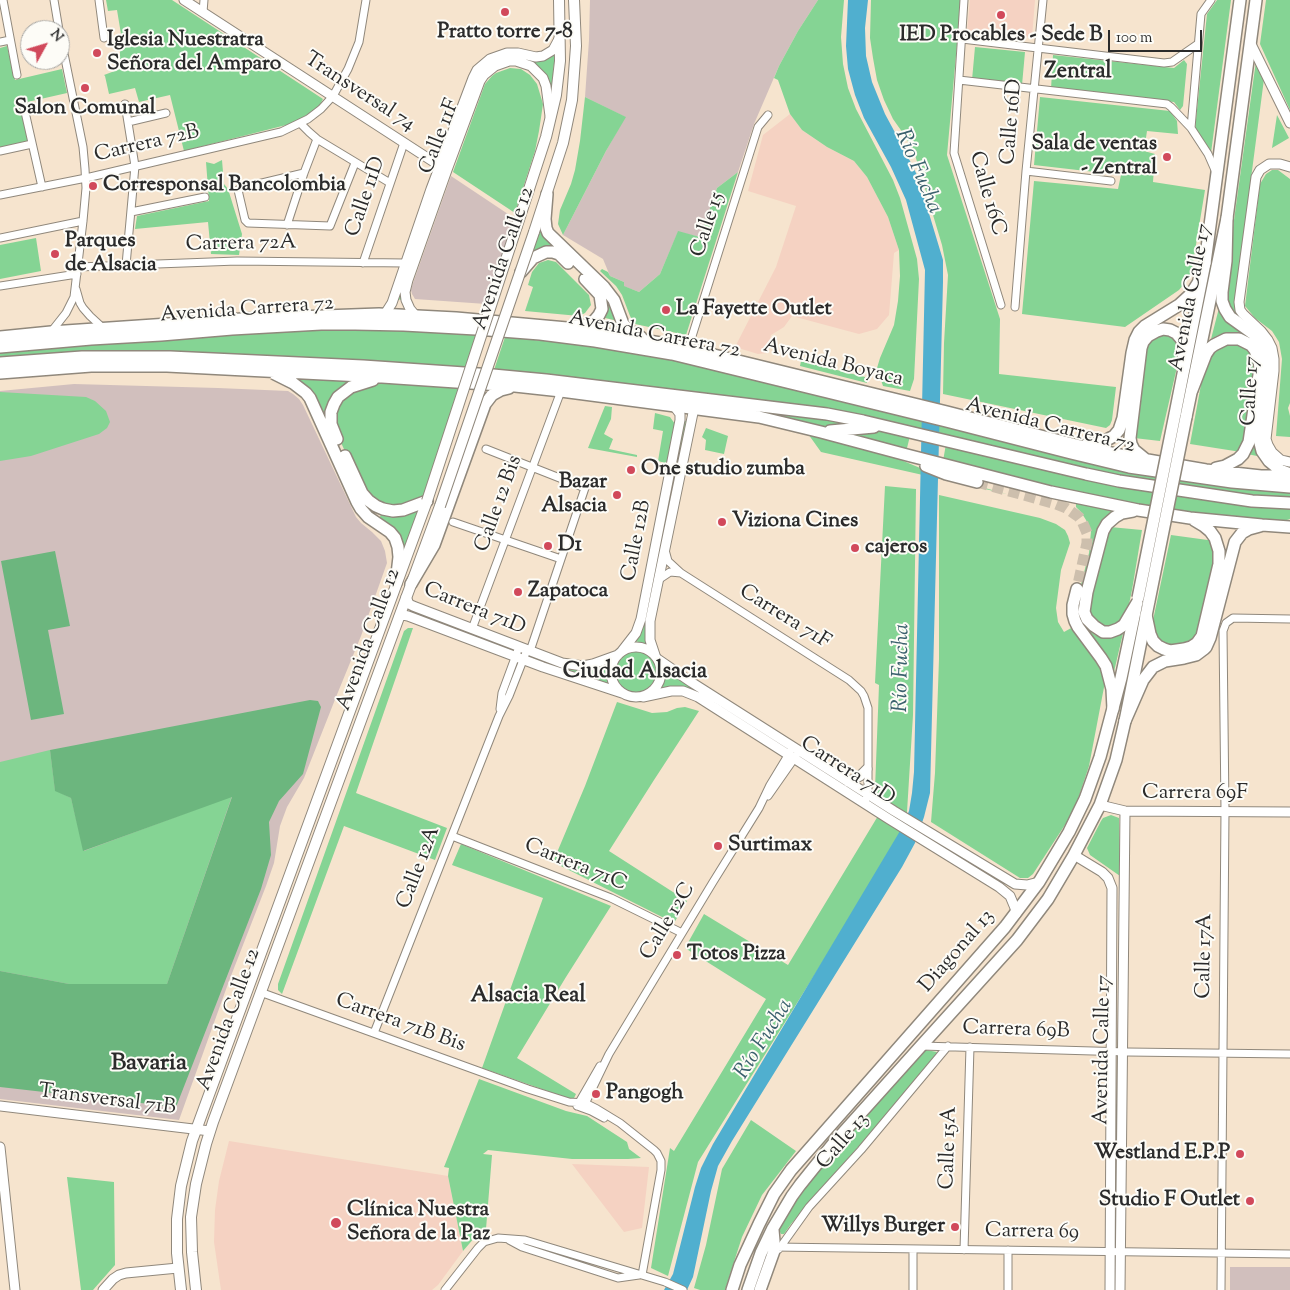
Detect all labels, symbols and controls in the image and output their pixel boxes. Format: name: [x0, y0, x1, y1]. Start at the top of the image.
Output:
marker: Pratto torre 7-8: [499, 6, 511, 18]
marker: IED Procables - Sede B: [995, 9, 1007, 21]
north arrow: [20, 20, 70, 70]
place label: Pratto torre 7-8: [437, 20, 573, 46]
scale bar: [1110, 20, 1204, 52]
place label: IED Procables - Sede B: [899, 23, 1103, 49]
text: N: [45, 26, 67, 47]
place label: Iglesia Nuestratra Señora del Amparo: [107, 28, 281, 78]
text: 100 m: [1116, 28, 1152, 49]
marker: Iglesia Nuestratra Señora del Amparo: [91, 47, 103, 59]
street label: Transversal 74: [299, 48, 419, 138]
district label: Zentral: [1044, 60, 1112, 86]
street label: Calle 16D: [997, 78, 1029, 166]
marker: Salon Comunal: [79, 82, 91, 94]
place label: Salon Comunal: [14, 96, 156, 122]
street label: Calle 11F: [415, 96, 467, 178]
street label: Carrera 72B: [92, 121, 202, 169]
water label: Río Fucha: [887, 126, 947, 218]
place label: Sala de ventas - Zentral: [1031, 132, 1157, 182]
street label: Calle 16C: [962, 149, 1010, 239]
marker: Sala de ventas - Zentral: [1161, 151, 1173, 163]
street label: Calle 11D: [342, 154, 392, 240]
place label: Corresponsal Bancolombia: [103, 173, 346, 199]
marker: Corresponsal Bancolombia: [87, 180, 99, 192]
street label: Avenida Calle 12: [469, 184, 541, 334]
street label: Calle 15: [687, 190, 731, 260]
street label: Avenida Calle 17: [1165, 222, 1219, 374]
place label: Parques de Alsacia: [65, 229, 157, 279]
street label: Carrera 72A: [185, 231, 297, 259]
marker: Parques de Alsacia: [49, 248, 61, 260]
street label: Avenida Carrera 72: [159, 292, 335, 330]
place label: La Fayette Outlet: [676, 297, 832, 323]
marker: La Fayette Outlet: [660, 304, 672, 316]
street label: Avenida Carrera 72: [566, 307, 742, 365]
street label: Avenida Boyaca: [760, 334, 906, 394]
street label: Calle 17: [1238, 356, 1266, 426]
street label: Avenida Carrera 72: [962, 394, 1138, 460]
street label: Calle 12 Bis: [471, 452, 529, 556]
place label: One studio zumba: [641, 457, 805, 483]
marker: One studio zumba: [625, 464, 637, 476]
place label: Bazar Alsacia: [541, 470, 607, 520]
marker: Bazar Alsacia: [611, 489, 623, 501]
street label: Calle 12B: [618, 498, 658, 584]
place label: Viziona Cines: [732, 509, 858, 535]
marker: Viziona Cines: [716, 516, 728, 528]
place label: D1: [558, 533, 582, 559]
place label: cajeros: [865, 535, 927, 561]
marker: D1: [542, 540, 554, 552]
marker: cajeros: [849, 542, 861, 554]
street label: Avenida Calle 12: [333, 565, 407, 715]
street label: Carrera 71D: [419, 578, 529, 642]
place label: Zapatoca: [528, 579, 608, 605]
street label: Carrera 71F: [734, 580, 834, 656]
marker: Zapatoca: [512, 586, 524, 598]
water label: Río Fucha: [889, 623, 917, 713]
district label: Ciudad Alsacia: [563, 660, 707, 686]
street label: Carrera 71D: [795, 732, 899, 812]
street label: Carrera 69F: [1142, 781, 1248, 807]
street label: Calle 12A: [393, 823, 447, 913]
place label: Surtimax: [728, 833, 812, 859]
street label: Carrera 71C: [520, 834, 630, 898]
marker: Surtimax: [712, 840, 724, 852]
street label: Calle 12C: [636, 879, 702, 965]
street label: Diagonal 13: [915, 905, 1001, 999]
street label: Calle 17A: [1193, 913, 1219, 999]
place label: Totos Pizza: [687, 942, 786, 968]
street label: Avenida Calle 12: [193, 945, 267, 1095]
marker: Totos Pizza: [671, 949, 683, 961]
street label: Avenida Calle 17: [1090, 975, 1118, 1125]
district label: Alsacia Real: [470, 984, 586, 1010]
street label: Carrera 71B Bis: [332, 989, 468, 1059]
water label: Río Fucha: [730, 995, 800, 1085]
street label: Carrera 69B: [962, 1017, 1070, 1045]
district label: Bavaria: [111, 1051, 187, 1079]
street label: Transversal 71B: [37, 1080, 177, 1122]
place label: Pangogh: [606, 1081, 684, 1107]
marker: Pangogh: [590, 1088, 602, 1100]
street label: Calle 15A: [936, 1106, 964, 1190]
street label: Calle 13: [812, 1108, 876, 1176]
place label: Westland E.P.P: [1094, 1141, 1230, 1167]
marker: Westland E.P.P: [1234, 1148, 1246, 1160]
place label: Studio F Outlet: [1099, 1188, 1240, 1214]
marker: Studio F Outlet: [1244, 1195, 1256, 1207]
place label: Clínica Nuestra Señora de la Paz: [347, 1198, 490, 1248]
place label: Willys Burger: [821, 1214, 945, 1240]
marker: Clínica Nuestra Señora de la Paz: [329, 1216, 343, 1230]
street label: Carrera 69: [985, 1220, 1079, 1246]
marker: Willys Burger: [949, 1221, 961, 1233]

